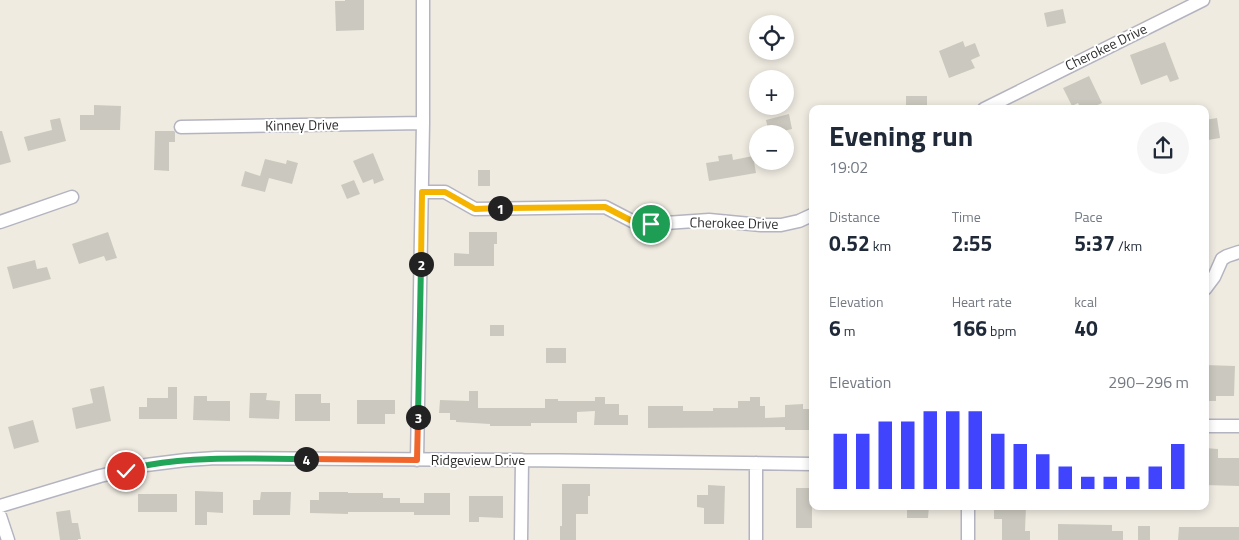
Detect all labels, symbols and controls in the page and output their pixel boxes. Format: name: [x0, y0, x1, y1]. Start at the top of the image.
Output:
map controls: [749, 15, 794, 170]
button: locate: [749, 15, 794, 60]
street label: Cherokee Drive: [1061, 18, 1150, 75]
button: +: [749, 70, 794, 115]
street label: Kinney Drive: [265, 113, 339, 136]
text: Evening run: [829, 114, 973, 157]
button: share: [1137, 122, 1189, 174]
button: −: [749, 125, 794, 170]
text: 19:02: [829, 155, 868, 179]
pin: 1: [488, 196, 512, 220]
text: 1: [497, 198, 504, 219]
pin: [630, 203, 672, 245]
text: Distance: [829, 206, 880, 227]
text: Time: [952, 206, 981, 227]
text: Pace: [1074, 206, 1103, 227]
icon: arrive: [637, 210, 665, 238]
street label: Cherokee Drive: [689, 211, 779, 234]
text: 0.52: [829, 227, 870, 259]
text: 2:55: [952, 227, 992, 259]
text: 5:37: [1074, 227, 1115, 259]
text: km: [870, 235, 891, 256]
text: /km: [1115, 235, 1142, 256]
pin: 2: [408, 252, 434, 276]
text: 2: [418, 254, 425, 275]
text: Elevation: [829, 291, 883, 312]
text: Heart rate: [952, 291, 1012, 312]
text: kcal: [1074, 291, 1097, 312]
text: 6: [829, 312, 841, 344]
text: 166: [952, 312, 987, 344]
text: 40: [1074, 312, 1098, 344]
text: m: [841, 320, 856, 341]
text: bpm: [987, 320, 1016, 341]
text: Elevation: [829, 370, 891, 394]
text: 290–296 m: [1108, 370, 1189, 394]
pin: 3: [406, 404, 430, 430]
text: 3: [415, 407, 422, 428]
pin: 4: [294, 446, 318, 472]
text: 4: [303, 449, 310, 470]
street label: Ridgeview Drive: [431, 449, 525, 470]
pin: [105, 450, 147, 492]
icon: check: [112, 457, 140, 485]

